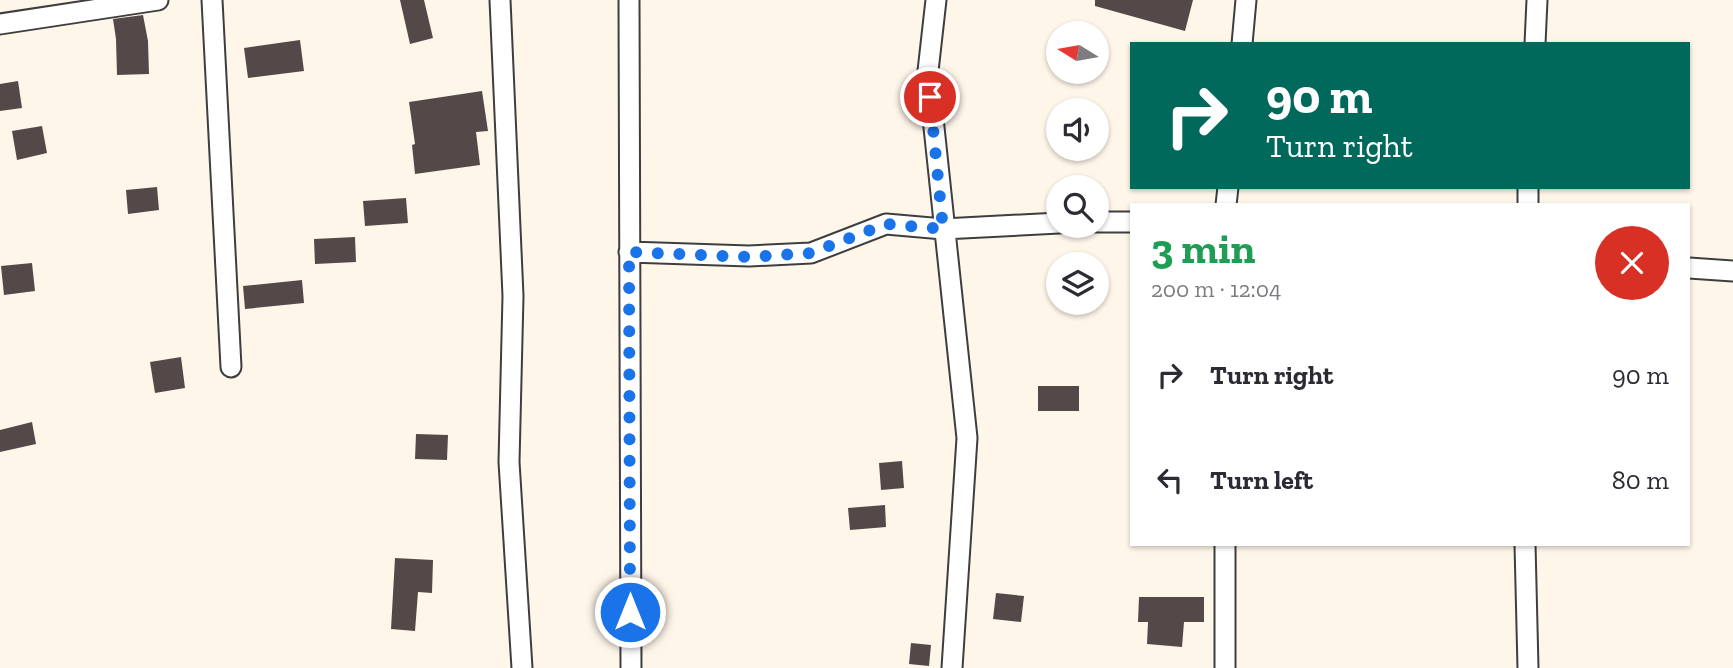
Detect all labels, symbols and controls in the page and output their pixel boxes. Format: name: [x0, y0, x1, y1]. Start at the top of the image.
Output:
north arrow: [1046, 21, 1110, 84]
map controls: [1046, 21, 1109, 315]
pin: [900, 67, 960, 127]
text: 90 m: [1266, 67, 1373, 126]
icon: right: [1151, 70, 1242, 161]
icon: arrive: [911, 78, 949, 116]
button: sound: [1046, 98, 1109, 161]
text: Turn right: [1266, 127, 1413, 165]
button: search: [1046, 175, 1109, 238]
text: 3 min: [1151, 223, 1256, 274]
button: close: [1595, 226, 1669, 300]
button: layers: [1046, 252, 1109, 315]
text: 200 m · 12:04: [1151, 275, 1281, 303]
icon: right: [1151, 356, 1189, 394]
text: Turn right: [1210, 359, 1333, 391]
text: 90 m: [1612, 359, 1669, 391]
icon: left: [1151, 461, 1189, 499]
text: Turn left: [1210, 464, 1313, 496]
text: 80 m: [1612, 464, 1669, 496]
position arrow: [593, 575, 667, 649]

